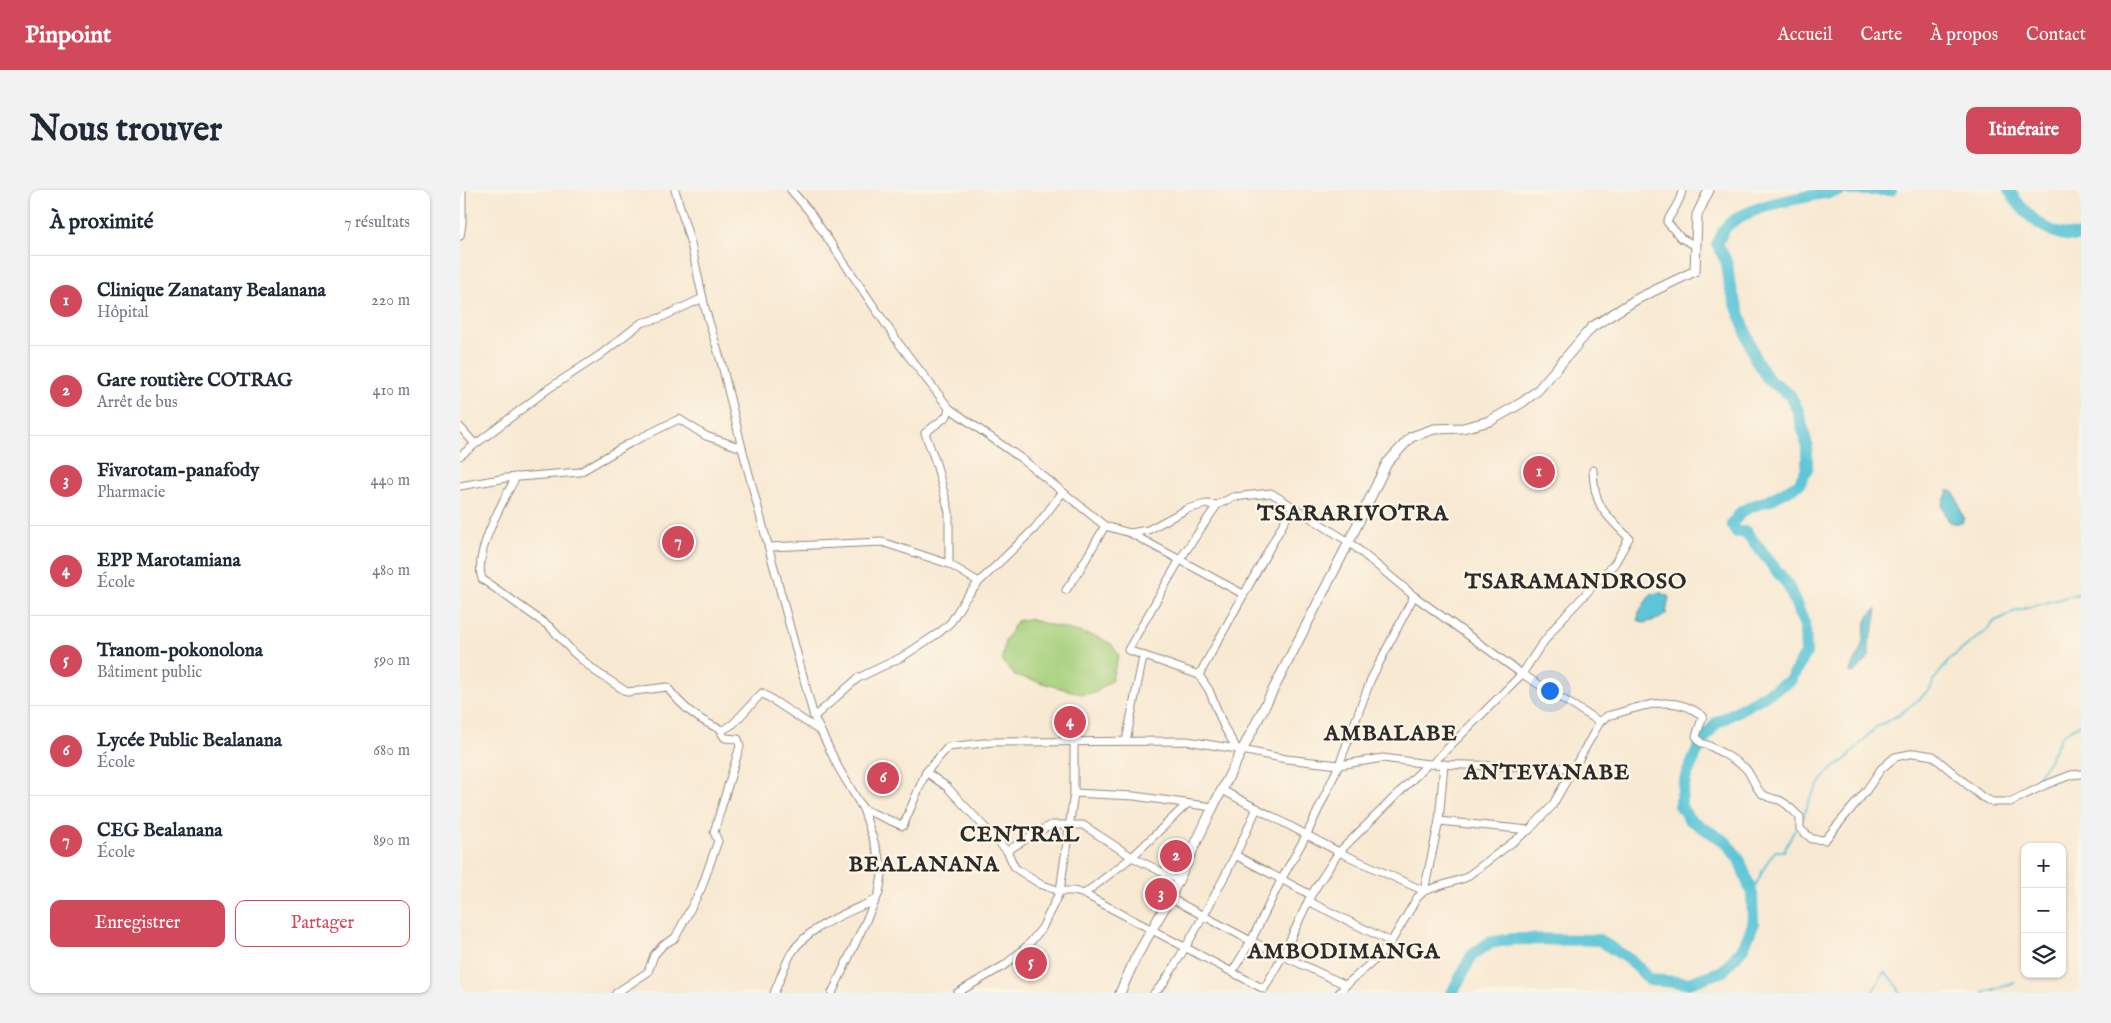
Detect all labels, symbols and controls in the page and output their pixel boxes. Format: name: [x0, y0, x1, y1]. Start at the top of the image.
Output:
text: Pinpoint: [25, 20, 111, 51]
text: Accueil: [1778, 24, 1833, 47]
text: Carte: [1861, 24, 1902, 47]
text: À propos: [1930, 24, 1998, 47]
text: Contact: [2026, 24, 2086, 47]
button: Itinéraire: [1966, 107, 2081, 154]
text: Nous trouver: [30, 108, 222, 153]
text: À proximité: [50, 209, 153, 236]
text: 7 résultats: [344, 213, 410, 233]
text: Clinique Zanatany Bealanana: [97, 279, 326, 303]
text: 1: [63, 291, 69, 311]
text: 220 m: [371, 291, 410, 311]
text: Hôpital: [97, 303, 149, 323]
text: Gare routière COTRAG: [97, 369, 292, 393]
text: 2: [62, 381, 70, 401]
text: 410 m: [373, 381, 410, 401]
text: Arrêt de bus: [97, 393, 178, 413]
pin: 1: [1523, 453, 1555, 491]
text: Fivarotam-panafody: [97, 459, 259, 483]
text: 3: [63, 471, 69, 491]
text: 440 m: [371, 471, 410, 491]
text: Pharmacie: [97, 483, 165, 503]
district label: TSARARIVOTRA: [1256, 500, 1449, 528]
pin: 7: [662, 523, 694, 561]
text: EPP Marotamiana: [97, 549, 241, 573]
text: 4: [62, 561, 70, 581]
text: 480 m: [372, 561, 410, 581]
district label: TSARAMANDROSO: [1464, 568, 1687, 596]
text: École: [97, 573, 135, 593]
text: Tranom-pokonolona: [97, 639, 263, 663]
text: 5: [63, 651, 69, 671]
text: 590 m: [374, 651, 410, 671]
text: Bâtiment public: [97, 663, 202, 683]
your location: [1537, 678, 1563, 704]
pin: 4: [1054, 703, 1086, 741]
district label: AMBALABE: [1323, 720, 1458, 748]
text: Lycée Public Bealanana: [97, 729, 282, 753]
text: 6: [63, 741, 69, 761]
text: 680 m: [373, 741, 410, 761]
text: École: [97, 753, 135, 773]
pin: 6: [867, 759, 899, 797]
district label: ANTEVANABE: [1463, 759, 1630, 787]
text: CEG Bealanana: [97, 819, 223, 843]
district label: CENTRAL: [960, 821, 1080, 849]
text: 7: [62, 831, 70, 851]
text: 890 m: [373, 831, 410, 851]
pin: 2: [1160, 837, 1192, 875]
text: École: [97, 843, 135, 863]
map controls: [2021, 843, 2066, 978]
button: +: [2021, 843, 2066, 888]
district label: BEALANANA: [848, 851, 1000, 879]
pin: 3: [1145, 875, 1177, 913]
button: −: [2021, 888, 2066, 933]
button: Enregistrer: [50, 900, 225, 947]
button: Partager: [235, 900, 410, 947]
button: layers: [2021, 933, 2066, 978]
district label: AMBODIMANGA: [1247, 938, 1440, 966]
pin: 5: [1015, 944, 1047, 982]

